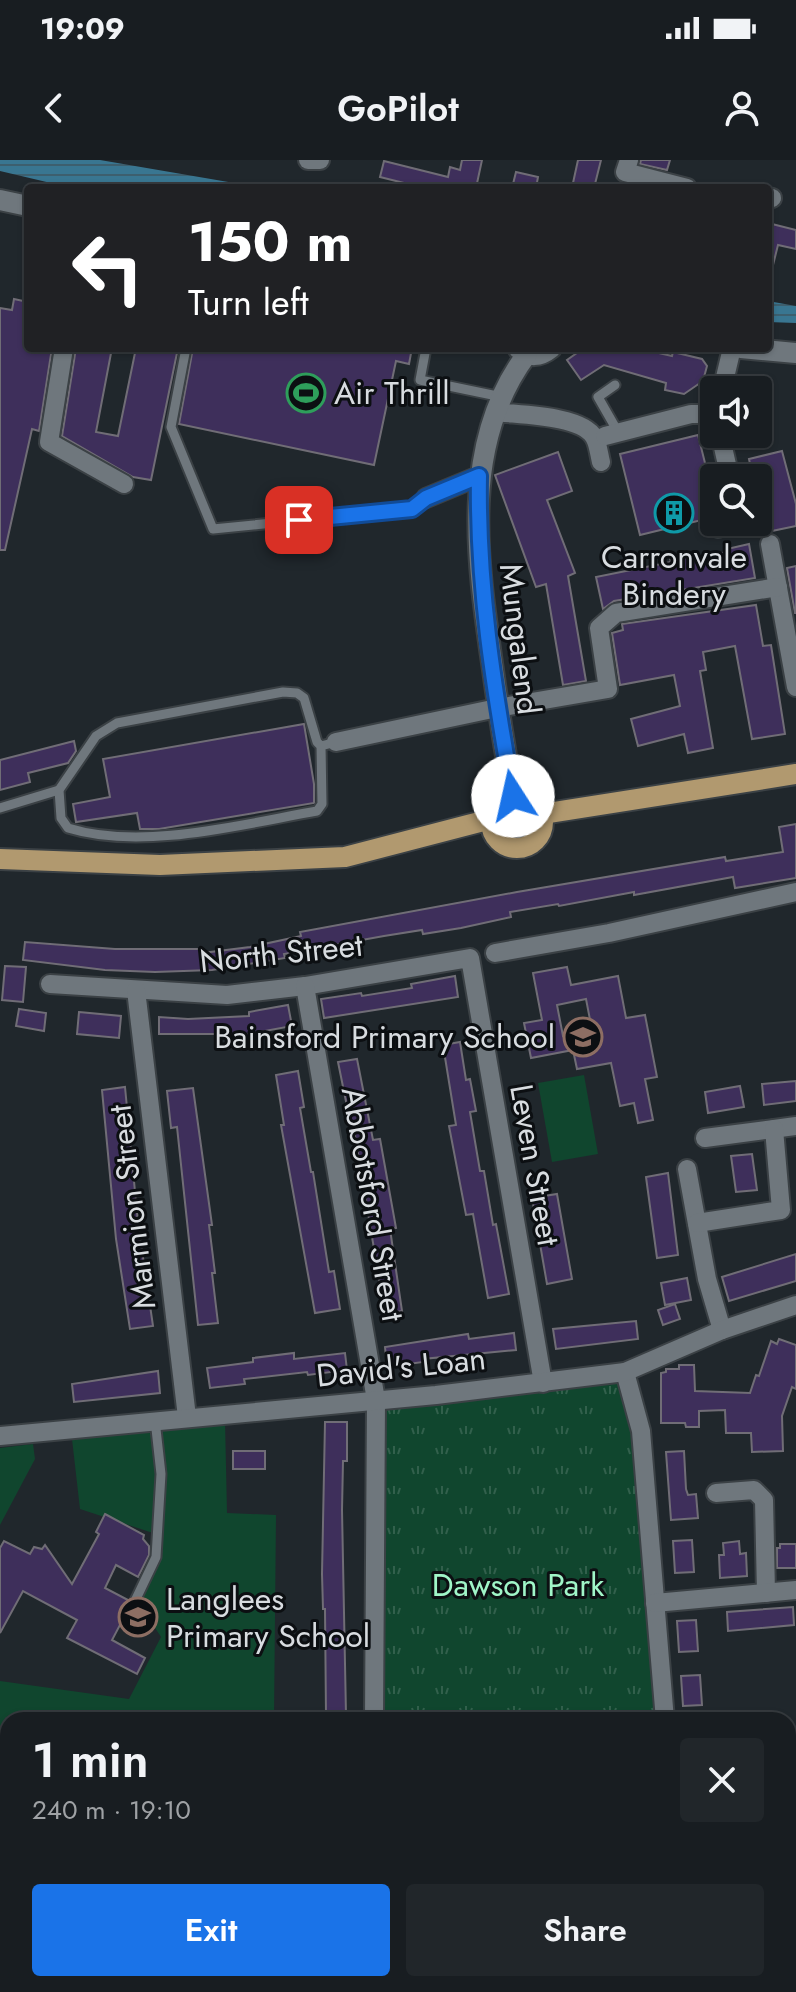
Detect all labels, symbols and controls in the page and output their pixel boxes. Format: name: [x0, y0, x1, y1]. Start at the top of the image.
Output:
text: 19:09: [40, 7, 125, 50]
text: GoPilot: [337, 82, 459, 134]
icon: back: [32, 86, 76, 130]
icon: person: [720, 86, 764, 130]
text: 150 m: [188, 201, 352, 282]
icon: left: [56, 216, 160, 320]
text: Turn left: [188, 276, 309, 328]
place label: Air Thrill: [334, 370, 450, 416]
sports icon: Air Thrill: [285, 372, 327, 414]
map controls: [700, 376, 772, 536]
button: sound: [700, 376, 772, 448]
button: search: [700, 464, 772, 536]
pin: [265, 486, 333, 554]
building icon: Carronvale Bindery: [653, 492, 695, 534]
icon: arrive: [277, 498, 321, 542]
place label: Carronvale Bindery: [601, 534, 747, 617]
street label: Mungalend: [488, 561, 552, 717]
position arrow: [471, 754, 555, 838]
street label: North Street: [197, 922, 365, 984]
place label: Bainsford Primary School: [214, 1014, 555, 1060]
school or university icon: Bainsford Primary School: [562, 1016, 604, 1058]
street label: Leven Street: [498, 1081, 572, 1250]
street label: Abbotsford Street: [330, 1083, 416, 1325]
street label: Marmion Street: [97, 1102, 167, 1312]
street label: David's Loan: [314, 1335, 488, 1399]
park label: Dawson Park: [432, 1562, 605, 1608]
place label: Langlees Primary School: [166, 1576, 370, 1659]
school or university icon: Langlees Primary School: [117, 1596, 159, 1638]
text: 1 min: [32, 1726, 149, 1795]
button: close: [680, 1738, 764, 1822]
text: 240 m · 19:10: [32, 1791, 191, 1829]
button: Exit: [32, 1884, 390, 1976]
button: Share: [406, 1884, 764, 1976]

